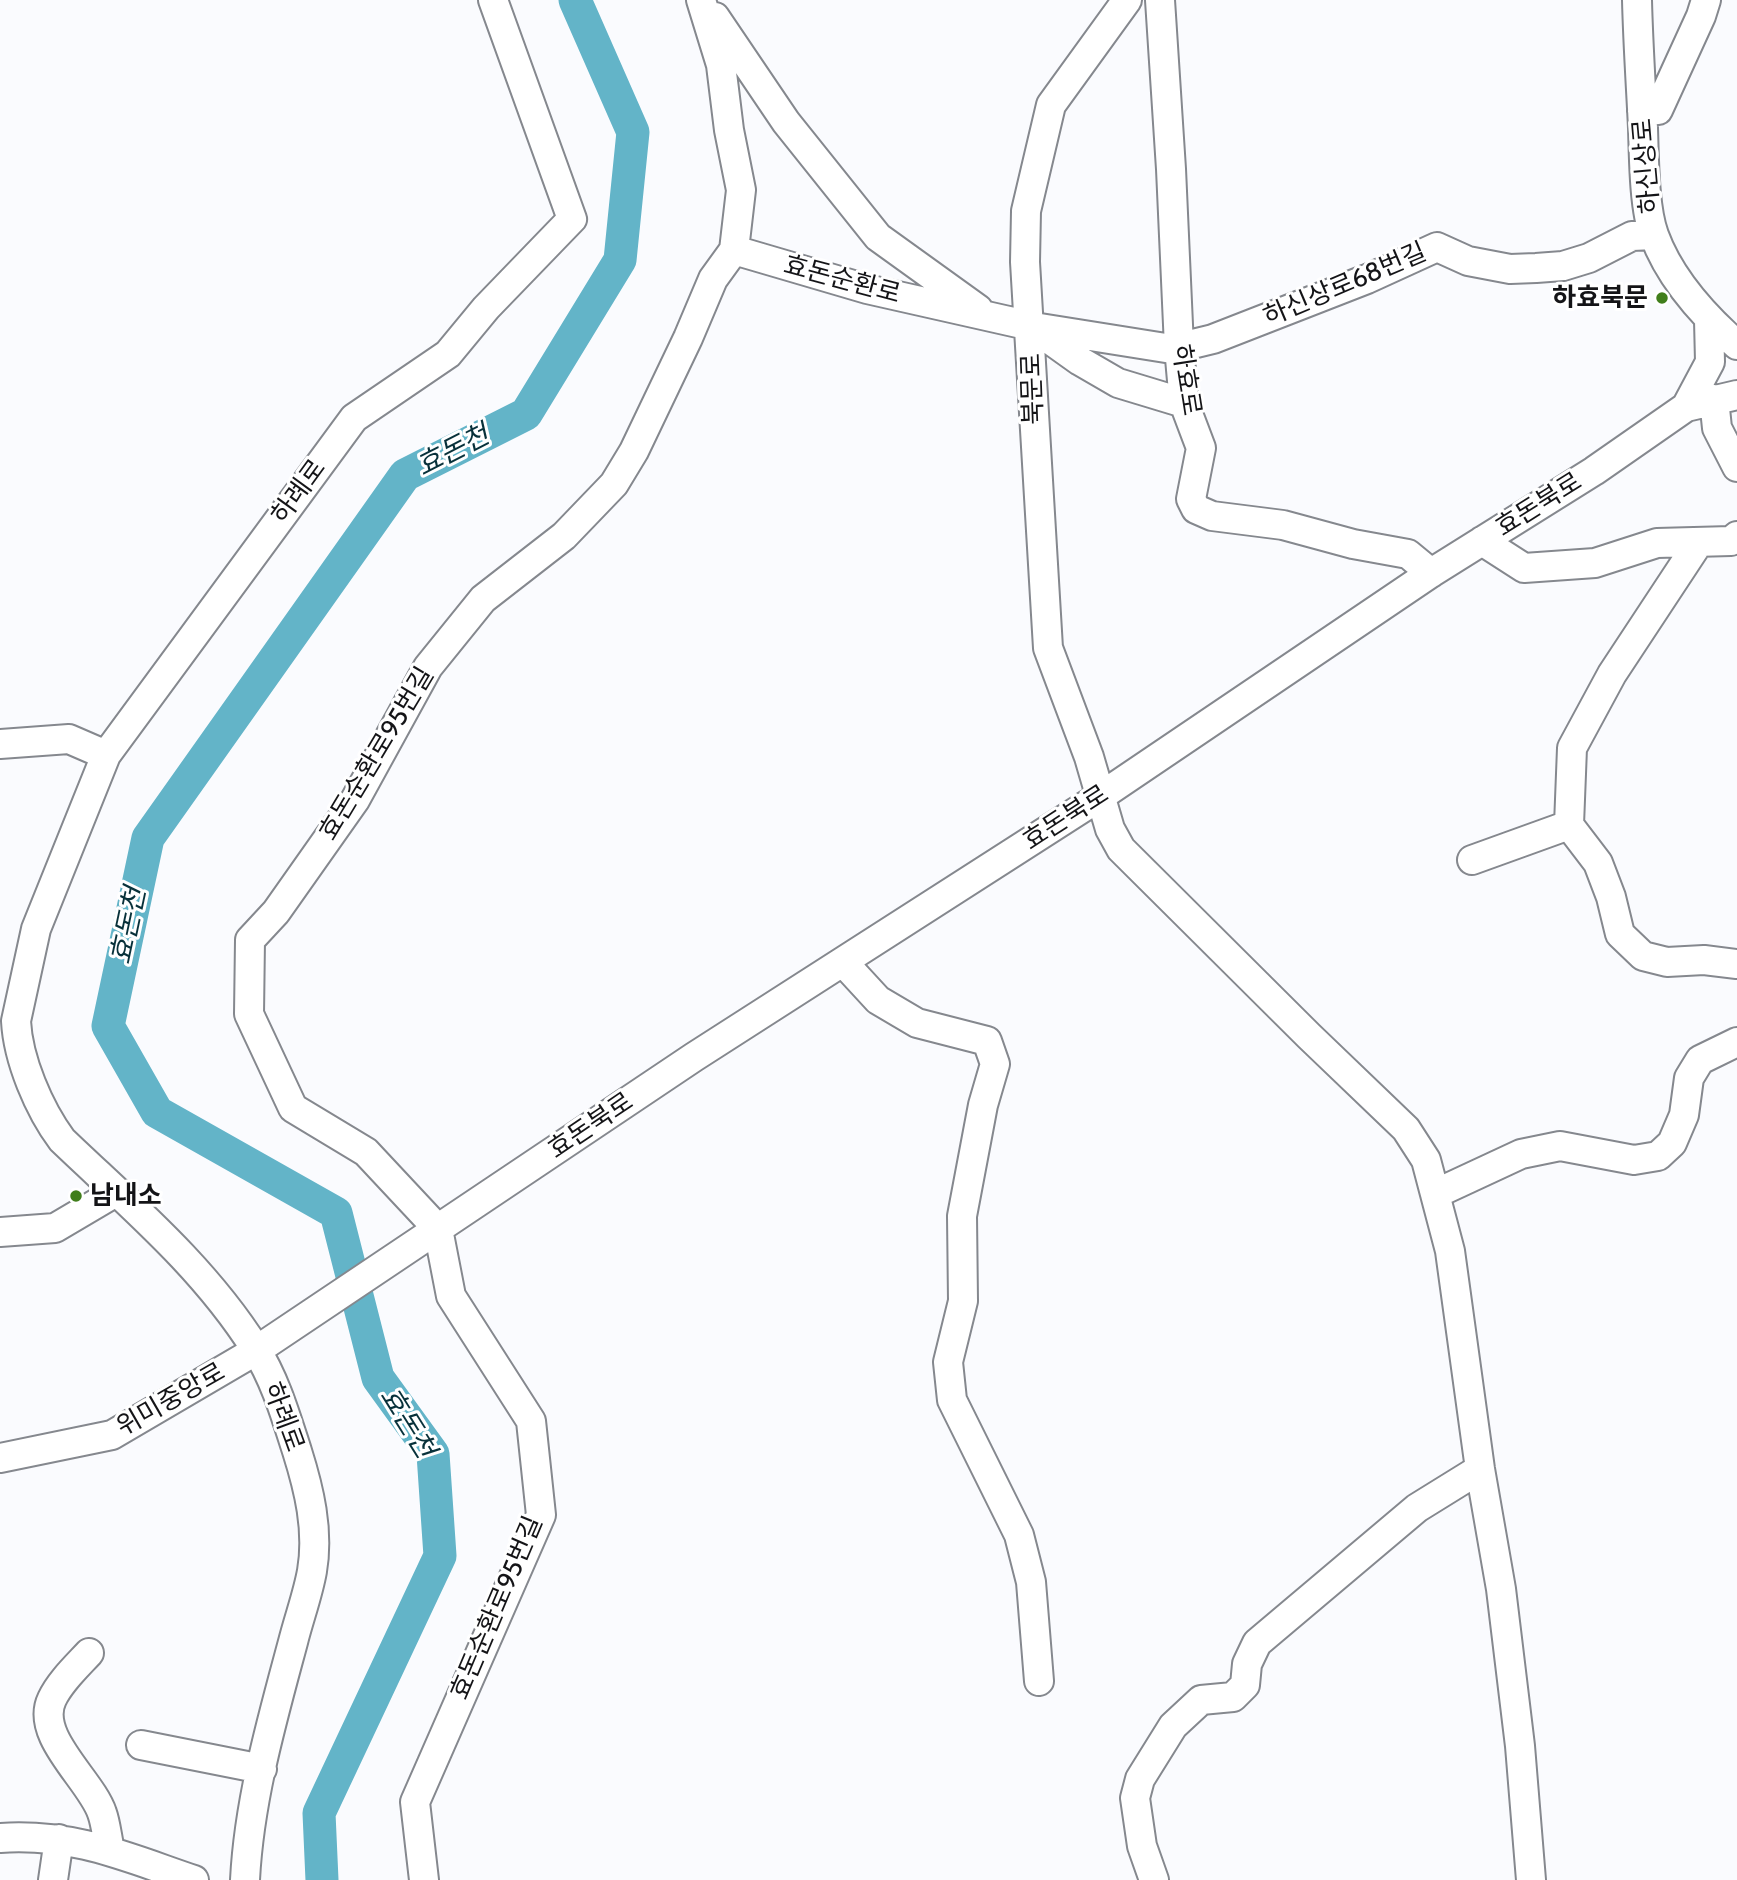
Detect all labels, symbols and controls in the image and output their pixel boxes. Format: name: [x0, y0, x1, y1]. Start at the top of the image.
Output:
street label: 하신상로: [1627, 117, 1667, 215]
street label: 하신상로68번길: [1259, 237, 1431, 333]
street label: 효돈순환로: [780, 249, 904, 311]
place label: 하효북문: [1552, 282, 1648, 314]
marker: 하효북문: [1654, 290, 1670, 306]
street label: 하효로: [1165, 342, 1207, 418]
street label: 북문로: [1016, 353, 1050, 425]
water label: 효돈천: [411, 418, 495, 484]
street label: 하례로: [265, 454, 333, 530]
street label: 효돈북로: [1490, 466, 1588, 544]
street label: 효돈순환로95번길: [313, 662, 441, 846]
street label: 효돈북로: [1017, 779, 1115, 857]
water label: 효돈천: [105, 885, 153, 967]
street label: 효돈북로: [543, 1086, 639, 1166]
place label: 남내소: [90, 1180, 162, 1212]
marker: 남내소: [68, 1188, 84, 1204]
street label: 위미중앙로: [111, 1357, 231, 1443]
street label: 하례로: [256, 1378, 310, 1456]
water label: 효돈천: [372, 1381, 442, 1465]
street label: 효돈순환로95번길: [444, 1512, 550, 1704]

